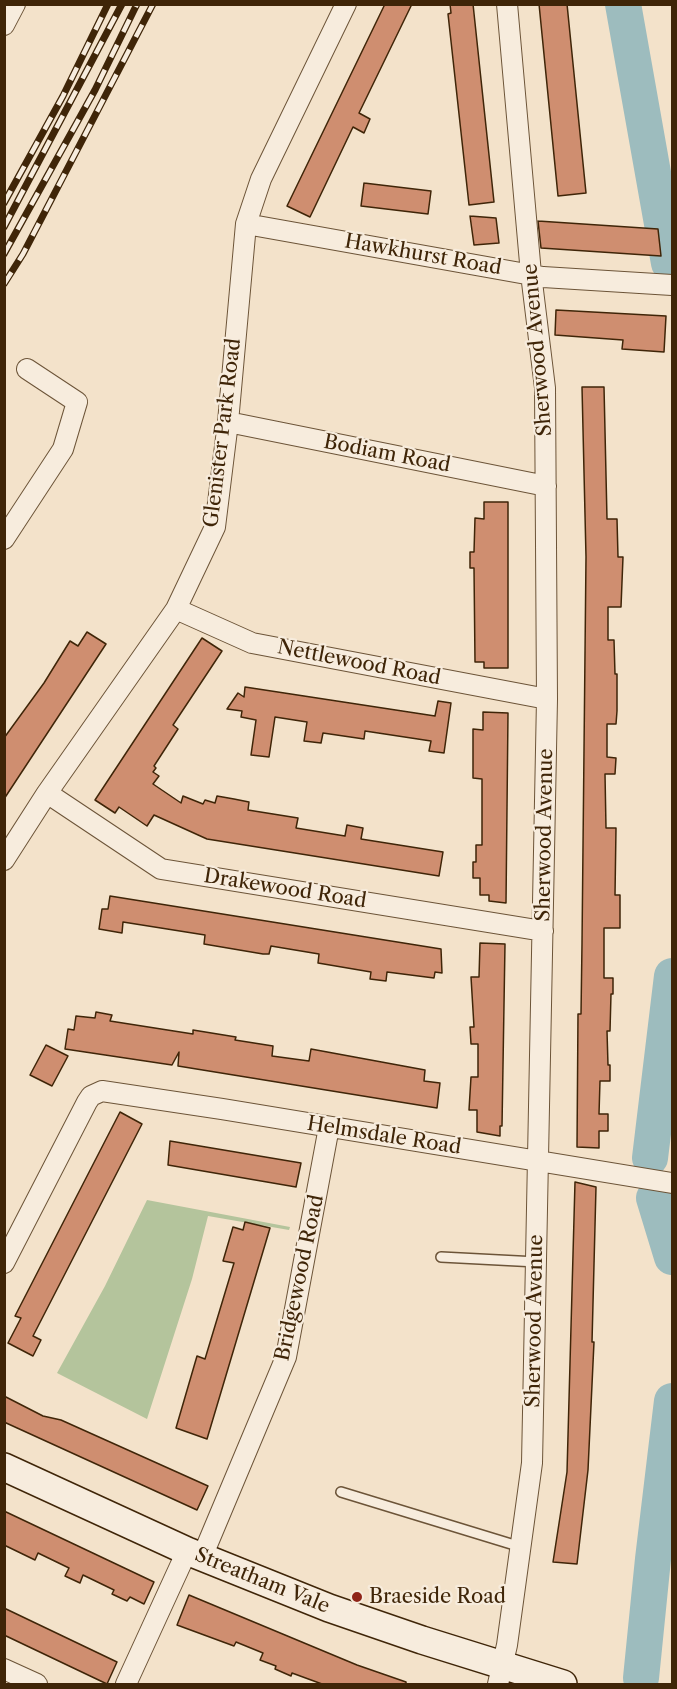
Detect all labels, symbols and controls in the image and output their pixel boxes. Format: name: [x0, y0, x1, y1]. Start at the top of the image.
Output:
street label: Hawkhurst Road: [343, 229, 503, 281]
street label: Sherwood Avenue: [518, 263, 558, 437]
street label: Glenister Park Road: [199, 337, 247, 529]
street label: Bodiam Road: [322, 430, 452, 478]
street label: Nettlewood Road: [275, 635, 443, 691]
street label: Sherwood Avenue: [531, 748, 559, 922]
street label: Drakewood Road: [202, 864, 368, 914]
street label: Helmsdale Road: [305, 1112, 463, 1160]
street label: Bridgewood Road: [271, 1193, 329, 1363]
street label: Sherwood Avenue: [521, 1234, 549, 1408]
street label: Streatham Vale: [191, 1543, 333, 1619]
place label: Braeside Road: [369, 1585, 506, 1609]
marker: Braeside Road: [350, 1590, 364, 1604]

